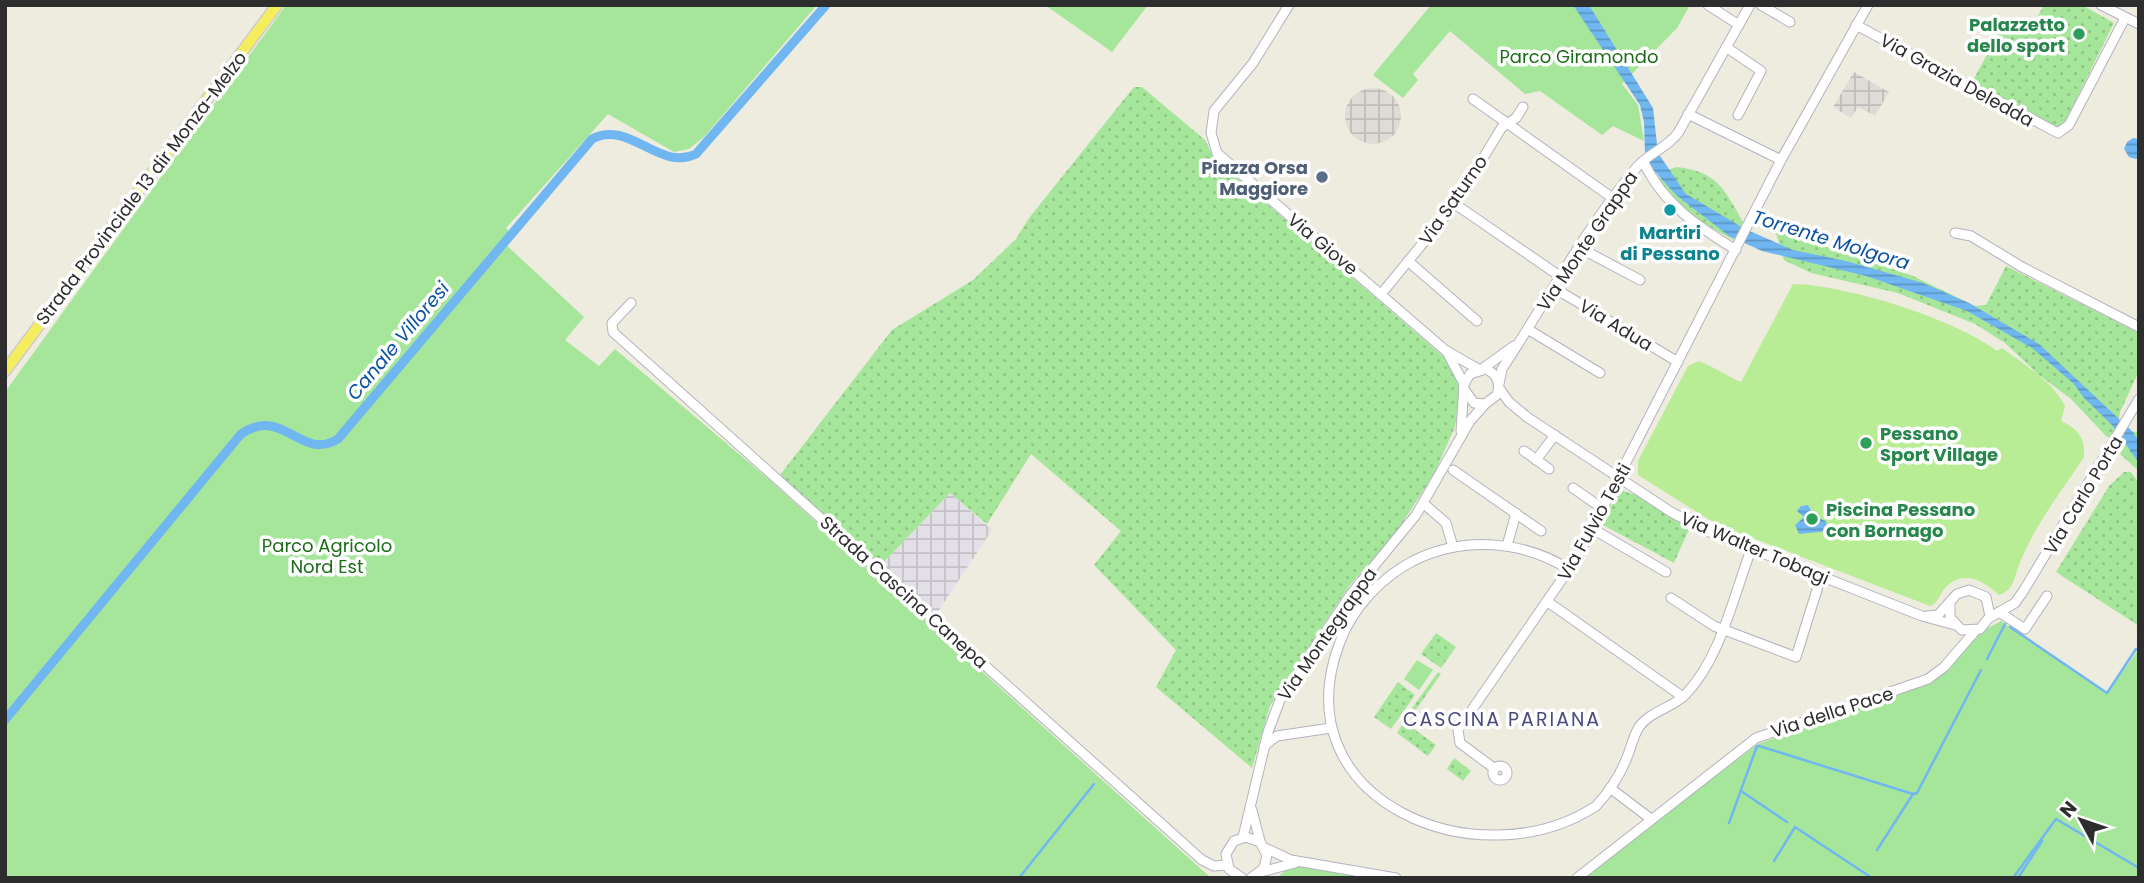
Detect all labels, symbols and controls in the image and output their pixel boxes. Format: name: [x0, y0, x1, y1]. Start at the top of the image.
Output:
place label: Palazzetto dello sport: [1967, 12, 2065, 58]
marker: Palazzetto dello sport: [2071, 26, 2087, 42]
street label: Via Grazia Deledda: [1876, 27, 2038, 133]
park label: Parco Giramondo: [1499, 44, 1659, 69]
street label: Strada Provinciale 13 dir Monza-Melzo: [30, 46, 252, 330]
street label: Via Saturno: [1413, 150, 1493, 250]
place label: Piazza Orsa Maggiore: [1201, 155, 1308, 201]
street label: Via Monte Grappa: [1531, 166, 1643, 316]
marker: Piazza Orsa Maggiore: [1314, 169, 1330, 185]
marker: Martiri di Pessano: [1662, 202, 1678, 218]
water label: Torrente Molgora: [1749, 203, 1913, 277]
street label: Via Giove: [1282, 207, 1364, 281]
place label: Martiri di Pessano: [1620, 220, 1720, 266]
water label: Canale Villoresi: [340, 276, 456, 406]
street label: Via Adua: [1575, 293, 1657, 357]
place label: Pessano Sport Village: [1880, 421, 1998, 467]
street label: Via Carlo Porta: [2038, 431, 2128, 559]
marker: Pessano Sport Village: [1858, 435, 1874, 451]
street label: Via Fulvio Testi: [1551, 459, 1637, 585]
place label: Piscina Pessano con Bornago: [1826, 497, 1975, 543]
street label: Via Walter Tobagi: [1677, 505, 1833, 591]
street label: Strada Cascina Canepa: [815, 510, 993, 674]
marker: Piscina Pessano con Bornago: [1804, 511, 1820, 527]
park label: Parco Agricolo Nord Est: [262, 533, 392, 579]
street label: Via Montegrappa: [1272, 562, 1382, 706]
street label: Via della Pace: [1768, 680, 1896, 744]
district label: CASCINA PARIANA: [1403, 706, 1601, 733]
north arrow: [2046, 785, 2116, 855]
text: N: [2053, 795, 2083, 824]

